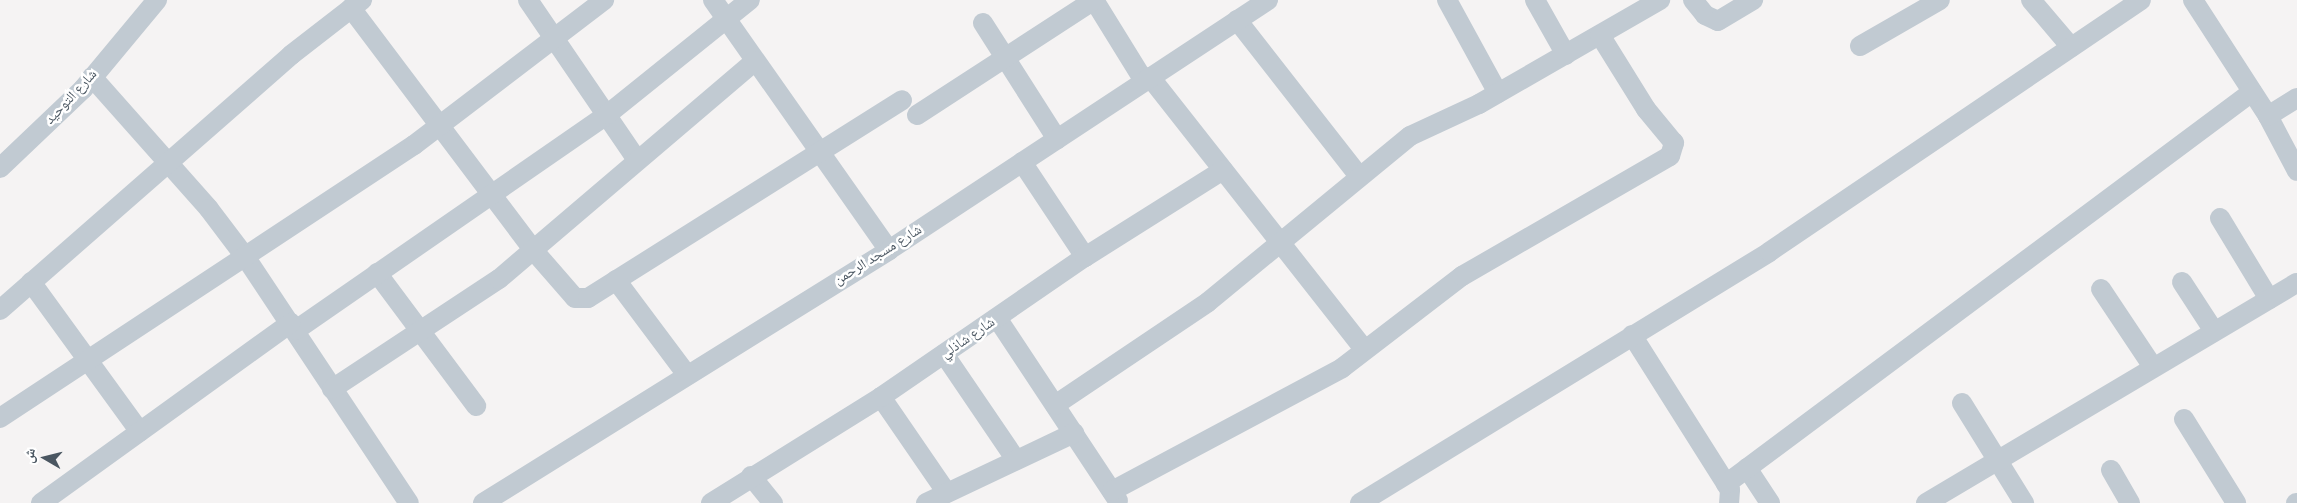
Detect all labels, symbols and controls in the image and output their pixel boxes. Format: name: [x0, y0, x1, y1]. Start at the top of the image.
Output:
street label: شارع التوحيد: [41, 66, 101, 128]
street label: شارع مسجد الرحمن: [831, 221, 925, 289]
street label: شارع شاذلي: [938, 314, 998, 362]
north arrow: [20, 433, 70, 483]
text: ش: [20, 447, 39, 464]

